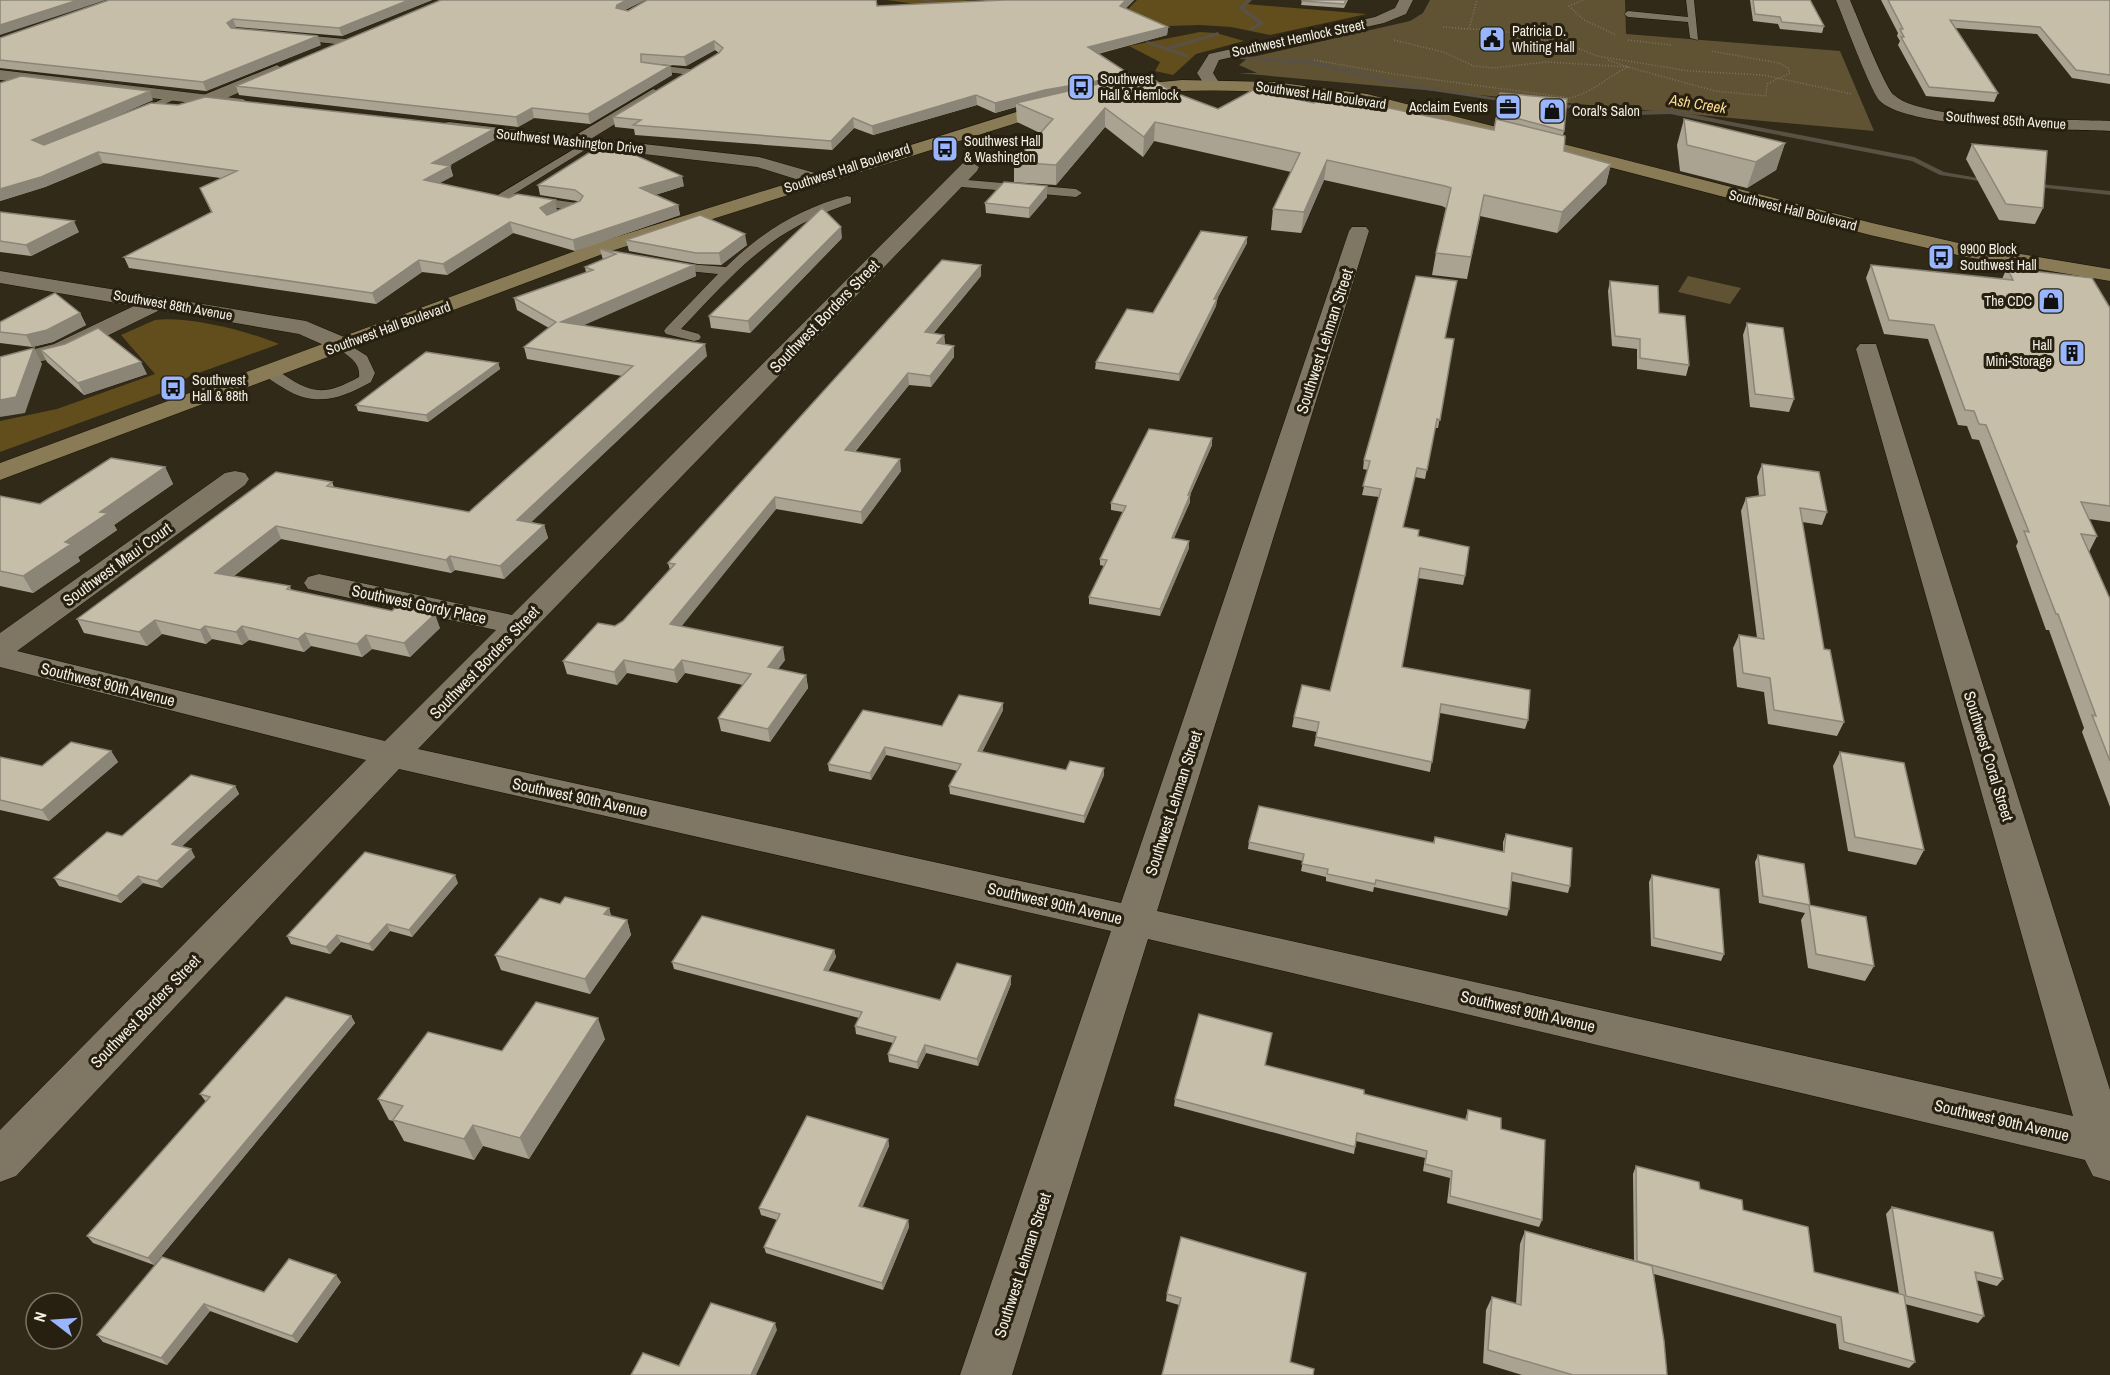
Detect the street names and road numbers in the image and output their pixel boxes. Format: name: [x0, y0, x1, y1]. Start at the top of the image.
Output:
street label: Southwest Hemlock Street: [1230, 15, 1366, 61]
street label: Southwest Hall Boulevard: [1255, 77, 1387, 113]
street label: Southwest 85th Avenue: [1945, 107, 2067, 133]
street label: Southwest Washington Drive: [495, 124, 645, 158]
street label: Southwest Hall Boulevard: [782, 139, 912, 197]
street label: Southwest Hall Boulevard: [1727, 185, 1859, 235]
street label: Southwest Borders Street: [764, 254, 884, 377]
street label: Southwest Lehman Street: [1290, 265, 1358, 416]
street label: Southwest 88th Avenue: [112, 286, 234, 324]
street label: Southwest Hall Boulevard: [323, 297, 453, 359]
street label: Southwest Maui Court: [58, 517, 176, 611]
street label: Southwest Gordy Place: [350, 579, 488, 629]
street label: Southwest Borders Street: [424, 600, 544, 723]
street label: Southwest 90th Avenue: [39, 657, 177, 711]
street label: Southwest Coral Street: [1959, 688, 2019, 824]
street label: Southwest Lehman Street: [1139, 727, 1207, 878]
street label: Southwest 90th Avenue: [510, 772, 650, 822]
street label: Southwest 90th Avenue: [985, 877, 1125, 929]
street label: Southwest Borders Street: [85, 949, 205, 1072]
street label: Southwest 90th Avenue: [1458, 985, 1598, 1037]
street label: Southwest 90th Avenue: [1932, 1094, 2072, 1146]
street label: Southwest Lehman Street: [988, 1189, 1056, 1340]

